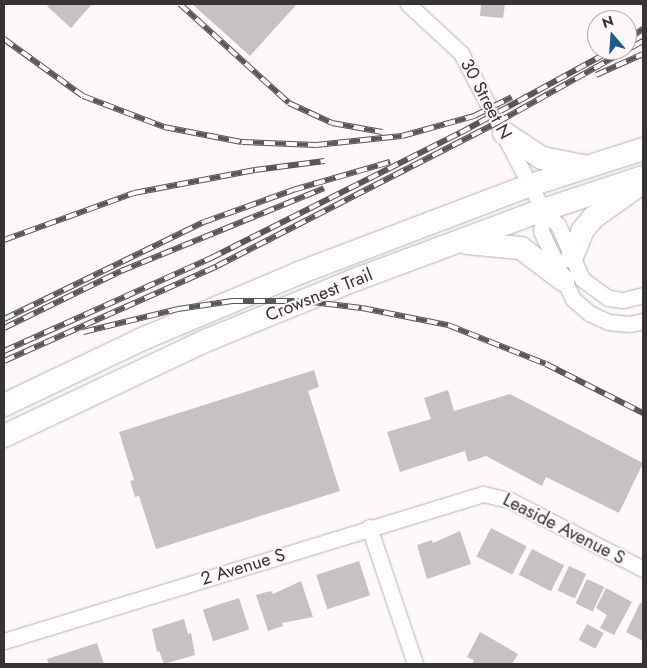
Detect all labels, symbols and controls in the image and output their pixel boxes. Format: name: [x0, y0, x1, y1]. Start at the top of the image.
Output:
north arrow: [587, 10, 637, 60]
text: N: [599, 10, 616, 33]
street label: 30 Street N: [456, 55, 516, 143]
street label: Crowsnest Trail: [262, 264, 376, 326]
street label: Leaside Avenue S: [499, 489, 629, 569]
street label: 2 Avenue S: [198, 544, 288, 590]

